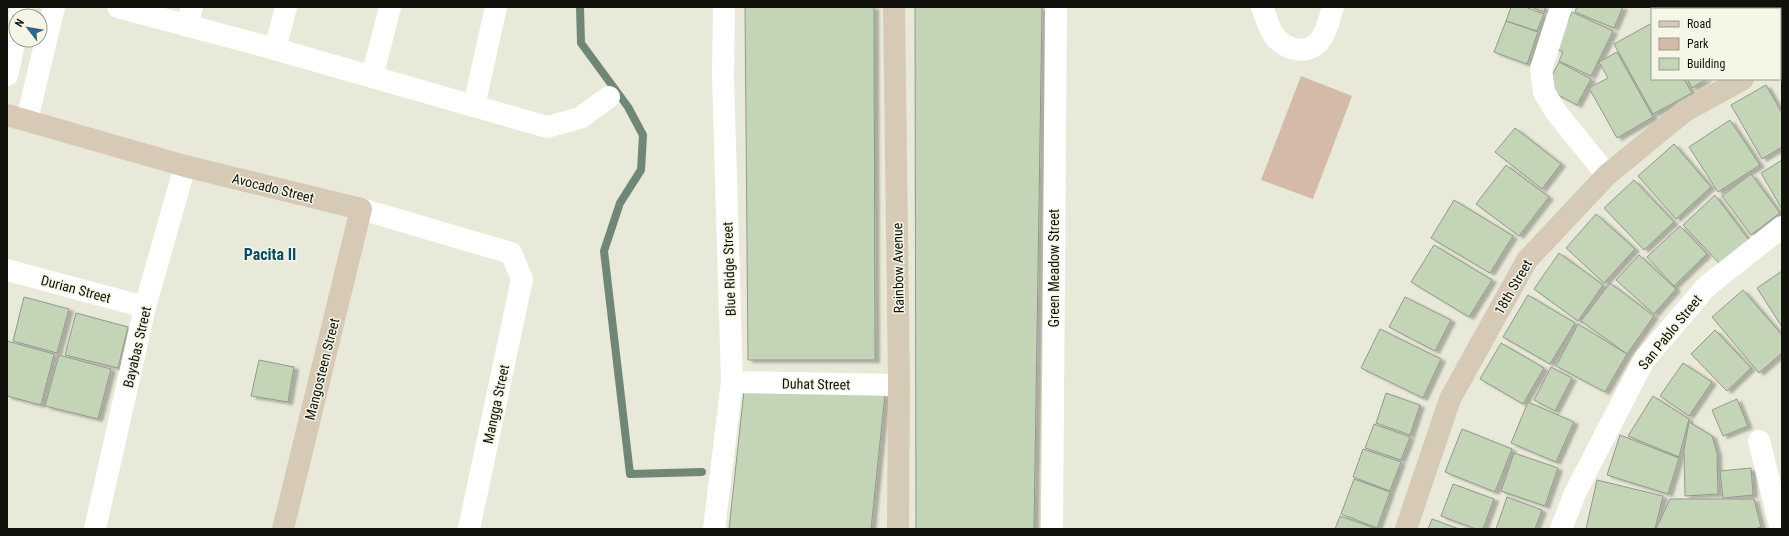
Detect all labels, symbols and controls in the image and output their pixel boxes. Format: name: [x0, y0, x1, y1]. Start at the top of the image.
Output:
north arrow: [8, 8, 48, 48]
legend: [1651, 8, 1781, 80]
text: N: [13, 17, 27, 29]
text: Road: [1687, 17, 1711, 31]
text: Park: [1687, 37, 1709, 51]
text: Building: [1687, 57, 1725, 71]
street label: Avocado Street: [230, 170, 316, 206]
street label: Green Meadow Street: [1046, 209, 1062, 327]
street label: Blue Ridge Street: [719, 222, 739, 316]
street label: Rainbow Avenue: [889, 222, 907, 313]
district label: Pacita II: [244, 245, 296, 264]
street label: 18th Street: [1491, 257, 1535, 317]
street label: Durian Street: [39, 272, 113, 306]
street label: San Pablo Street: [1635, 291, 1705, 373]
street label: Bayabas Street: [120, 305, 154, 389]
street label: Mangosteen Street: [302, 316, 342, 422]
street label: Mangga Street: [480, 363, 512, 445]
street label: Duhat Street: [782, 375, 850, 393]

